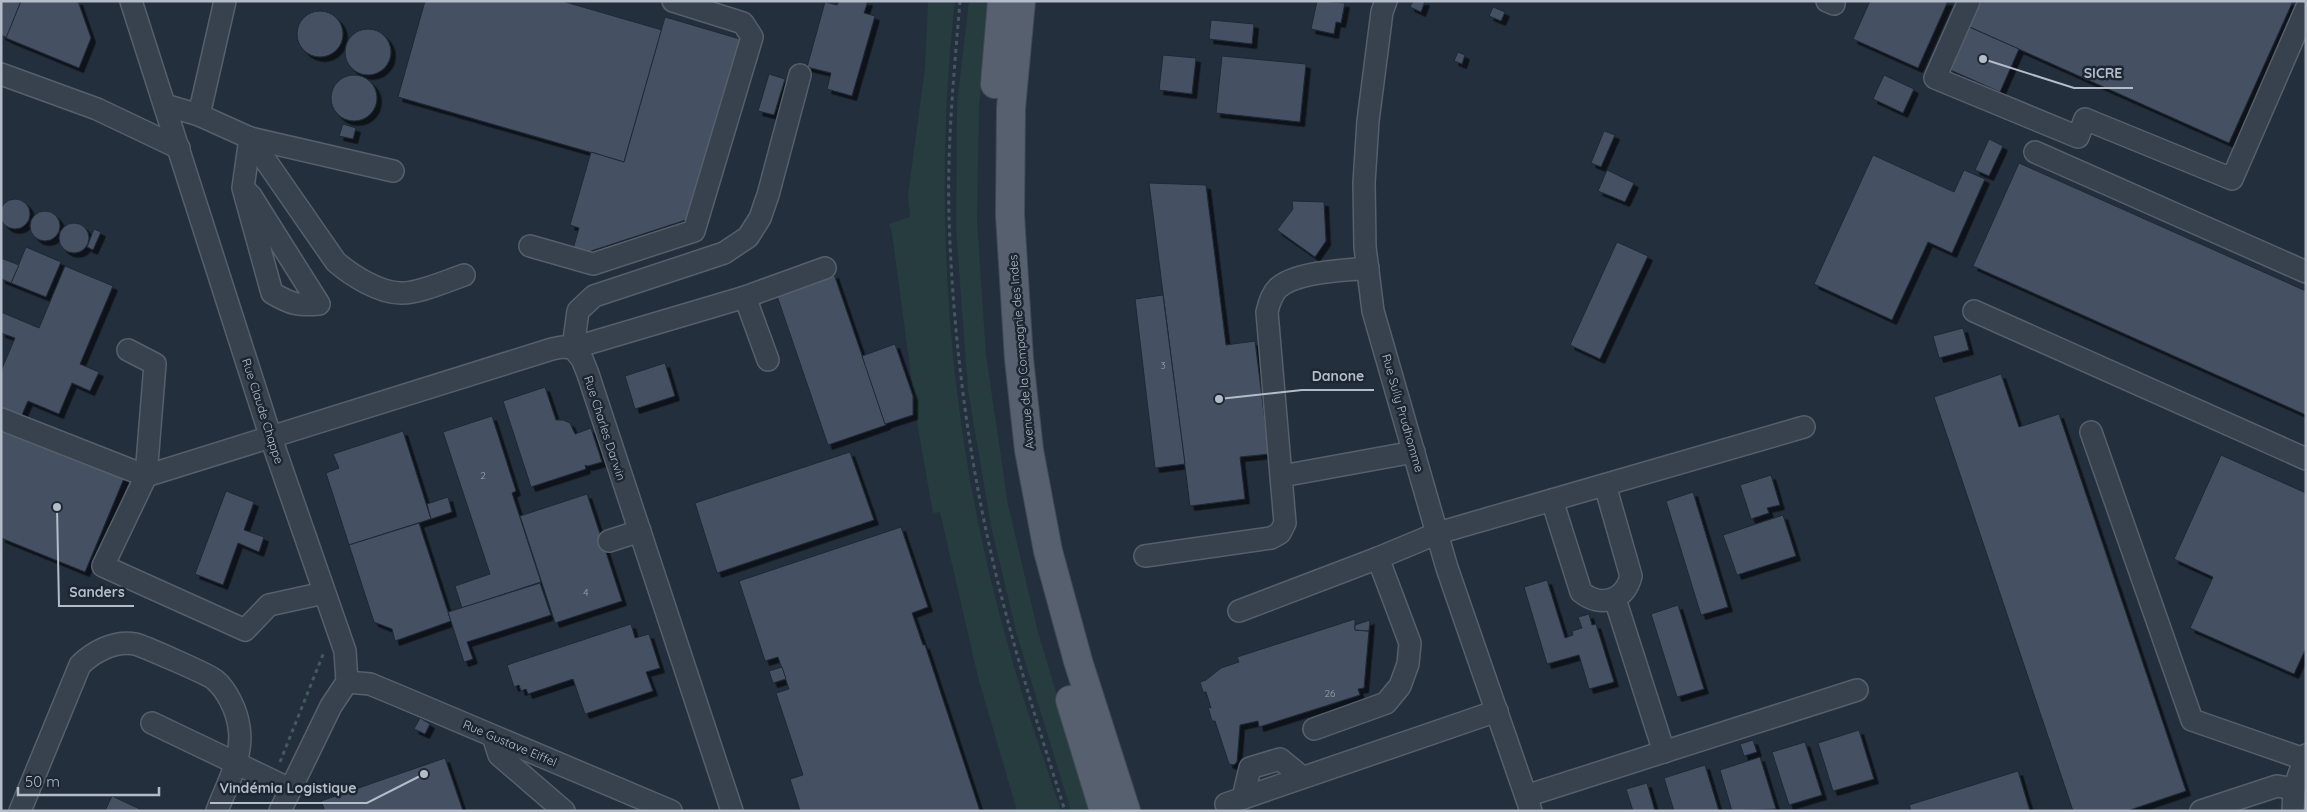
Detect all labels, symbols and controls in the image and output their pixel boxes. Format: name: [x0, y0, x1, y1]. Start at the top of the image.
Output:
callout: SICRE: [2074, 59, 2133, 88]
text: SICRE: [2084, 64, 2122, 82]
street label: Avenue de la Compagnie des Indes: [1005, 254, 1037, 450]
street label: Rue Sully Prudhomme: [1379, 352, 1427, 474]
street label: Rue Claude Chappe: [239, 356, 287, 466]
house number: 3: [1160, 359, 1166, 372]
callout: Danone: [1302, 361, 1374, 390]
text: Danone: [1312, 367, 1364, 385]
street label: Rue Charles Darwin: [581, 374, 629, 482]
house number: 2: [480, 469, 486, 482]
callout: Sanders: [59, 577, 134, 606]
text: Sanders: [69, 583, 125, 601]
house number: 4: [583, 586, 589, 599]
house number: 26: [1325, 687, 1336, 700]
street label: Rue Gustave Eiffel: [461, 716, 559, 770]
scale bar: [18, 764, 159, 796]
text: 50 m: [25, 772, 60, 791]
callout: Vindémia Logistique: [210, 774, 367, 803]
text: Vindémia Logistique: [219, 779, 357, 797]

